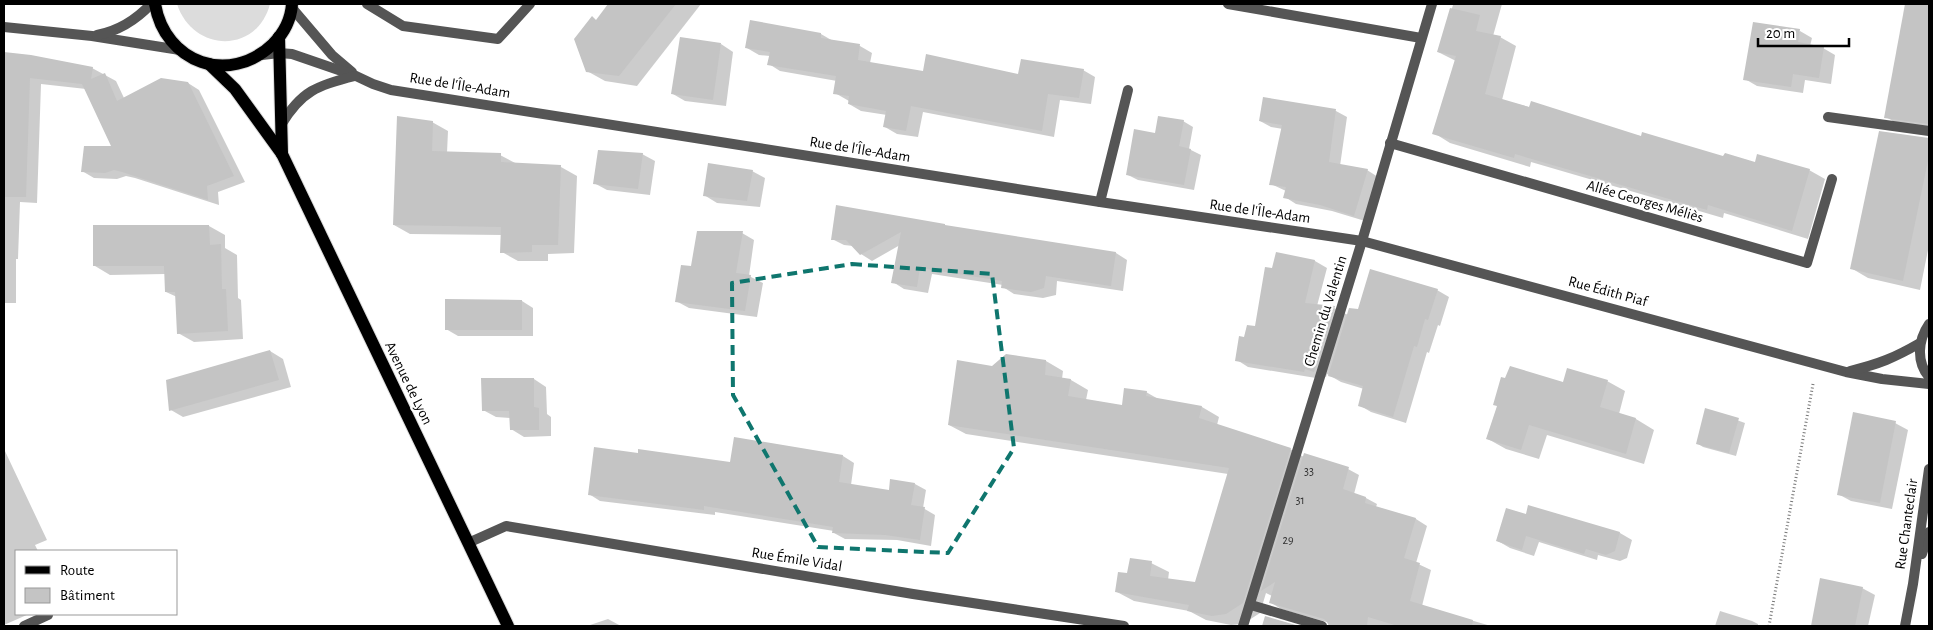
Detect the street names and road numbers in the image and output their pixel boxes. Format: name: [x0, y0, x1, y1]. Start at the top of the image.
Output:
street label: Rue de l'Île-Adam: [408, 69, 512, 101]
street label: Rue de l'Île-Adam: [808, 133, 912, 165]
street label: Allée Georges Méliès: [1585, 178, 1705, 225]
street label: Rue de l'Île-Adam: [1208, 196, 1312, 226]
street label: Chemin du Valentin: [1301, 254, 1350, 368]
street label: Rue Édith Piaf: [1567, 272, 1651, 310]
street label: Avenue de Lyon: [382, 339, 435, 427]
street label: Rue Chanteclair: [1893, 478, 1920, 570]
street label: Rue Émile Vidal: [751, 543, 844, 574]

